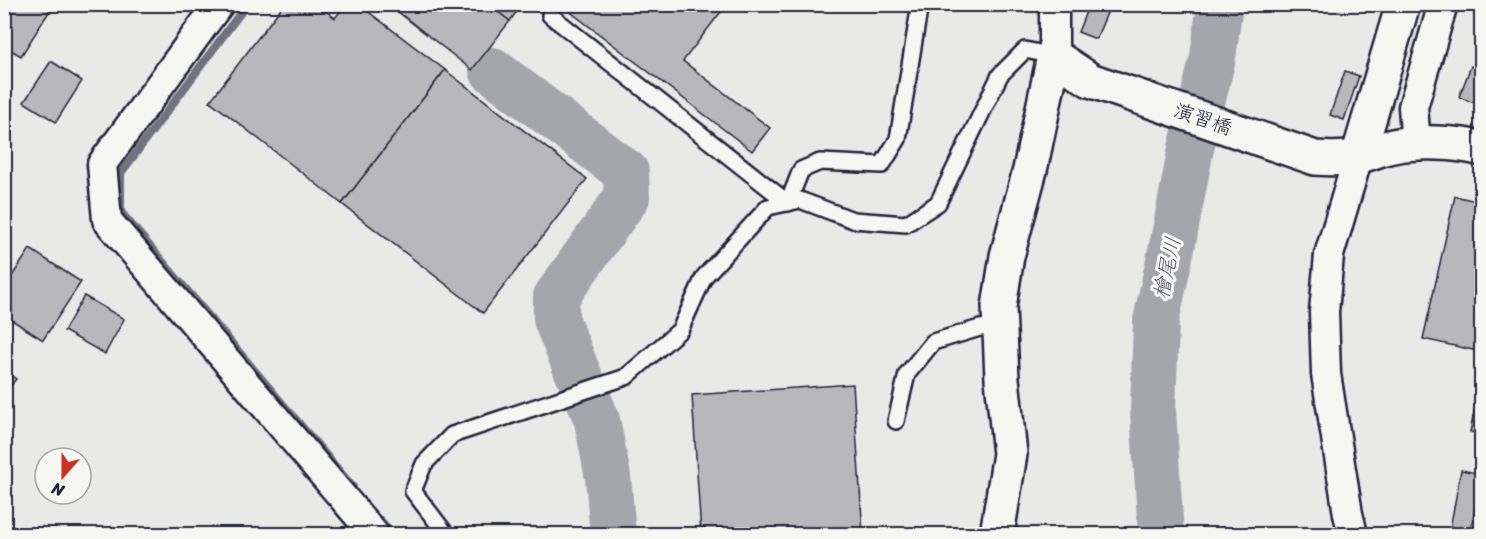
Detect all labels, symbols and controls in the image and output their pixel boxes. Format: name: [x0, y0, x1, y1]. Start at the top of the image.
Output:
street label: 演習橋: [1169, 93, 1237, 145]
water label: 檜尾川: [1142, 233, 1192, 303]
north arrow: [33, 446, 93, 506]
text: N: [47, 474, 69, 505]

